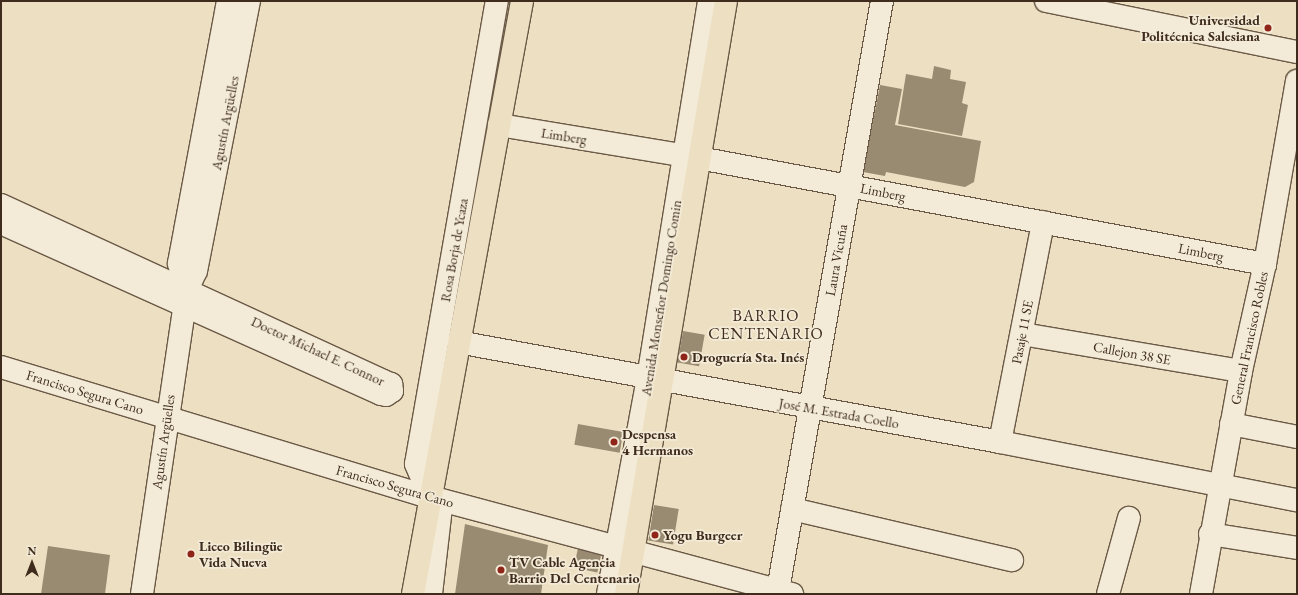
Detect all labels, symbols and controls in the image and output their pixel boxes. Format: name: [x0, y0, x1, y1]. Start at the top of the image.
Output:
place label: Universidad Politécnica Salesiana: [1141, 12, 1260, 44]
marker: Universidad Politécnica Salesiana: [1263, 23, 1273, 33]
street label: Agustín Argüelles: [208, 74, 242, 172]
street label: Limberg: [540, 124, 588, 148]
street label: Limberg: [859, 179, 907, 205]
street label: Rosa Borja de Ycaza: [437, 197, 471, 303]
street label: Avenida Monseñor Domingo Comin: [637, 199, 685, 397]
street label: Laura Vicuña: [821, 223, 851, 297]
street label: Limberg: [1177, 239, 1225, 265]
street label: General Francisco Robles: [1227, 270, 1271, 406]
street label: Pasaje 11 SE: [1008, 299, 1036, 365]
district label: BARRIO CENTENARIO: [708, 306, 824, 344]
street label: Doctor Michael E. Connor: [249, 313, 387, 389]
street label: Callejon 38 SE: [1092, 338, 1172, 368]
place label: Droguería Sta. Inés: [692, 349, 804, 365]
marker: Droguería Sta. Inés: [679, 352, 689, 362]
street label: Francisco Segura Cano: [24, 366, 146, 418]
street label: Agustín Argüelles: [148, 393, 178, 491]
street label: José M. Estrada Coello: [778, 394, 900, 432]
place label: Despensa 4 Hermanos: [622, 426, 693, 458]
marker: Despensa 4 Hermanos: [609, 437, 619, 447]
street label: Francisco Segura Cano: [334, 461, 456, 511]
place label: Yogu Burgeer: [663, 527, 742, 543]
marker: Yogu Burgeer: [650, 530, 660, 540]
place label: Liceo Bilingüe Vida Nueva: [199, 538, 283, 570]
north arrow: [12, 543, 52, 583]
text: N: [28, 544, 36, 558]
marker: Liceo Bilingüe Vida Nueva: [186, 549, 196, 559]
place label: TV Cable Agencia Barrio Del Centenario: [509, 554, 639, 586]
marker: TV Cable Agencia Barrio Del Centenario: [496, 565, 506, 575]

